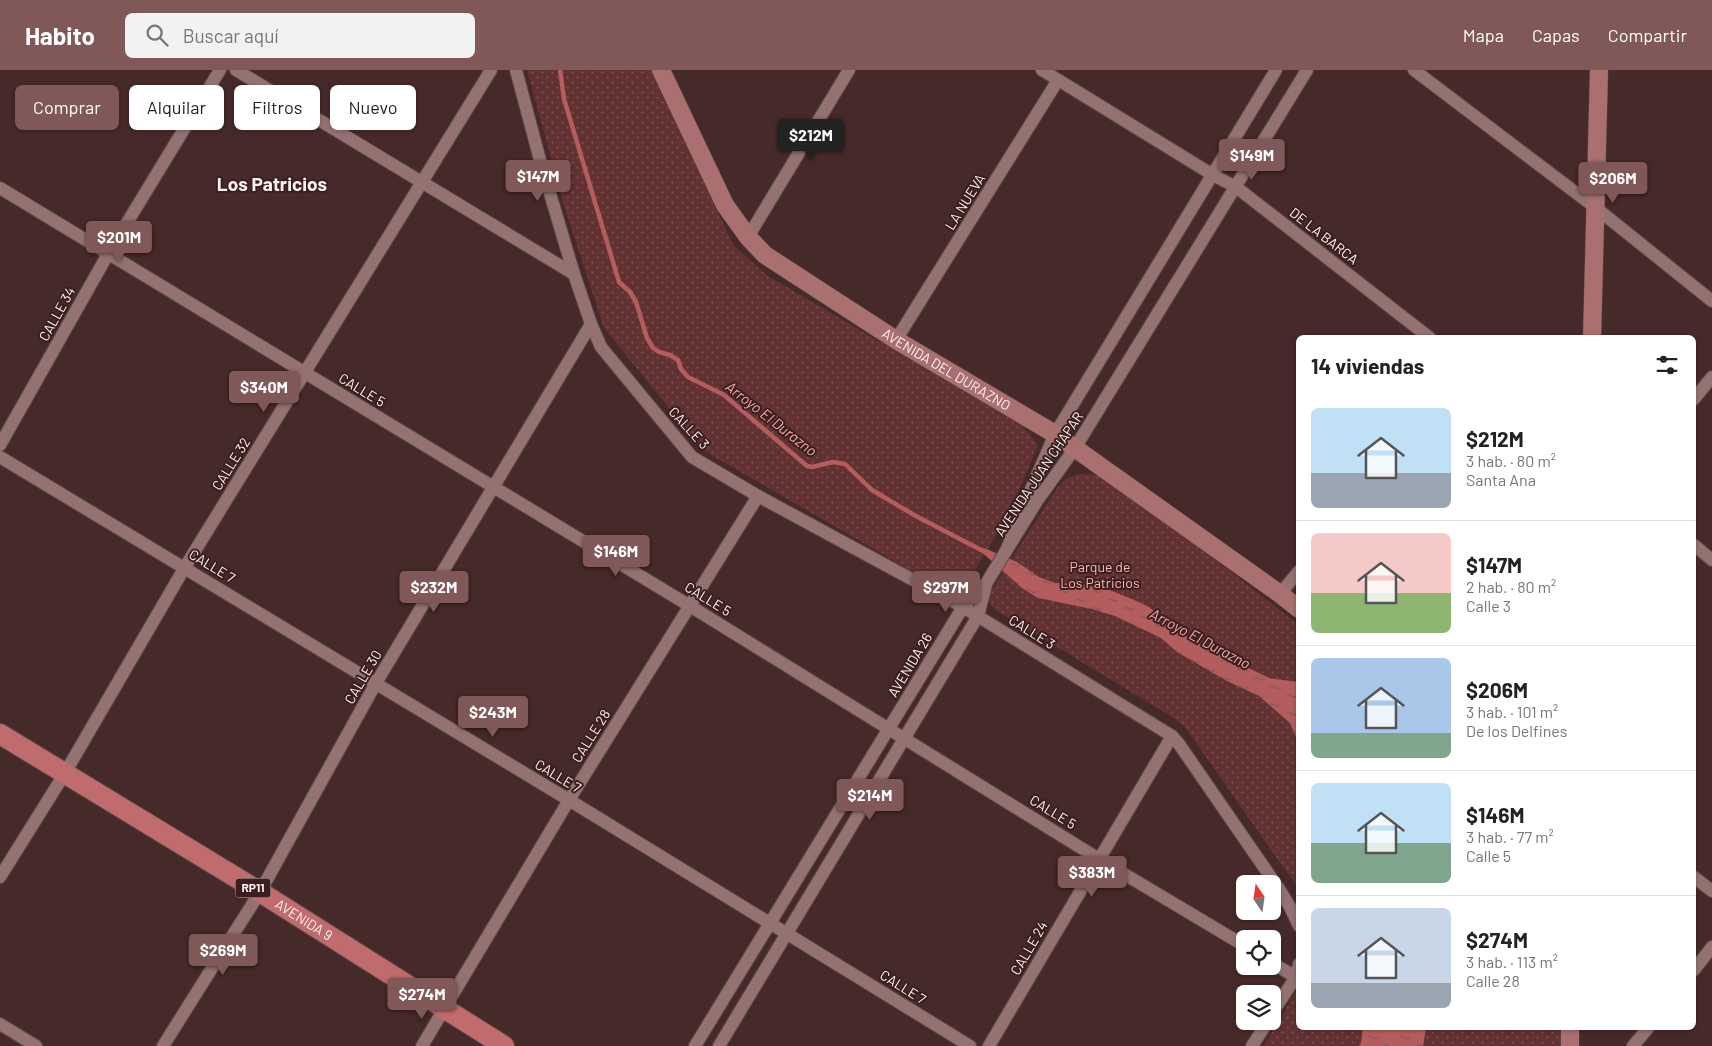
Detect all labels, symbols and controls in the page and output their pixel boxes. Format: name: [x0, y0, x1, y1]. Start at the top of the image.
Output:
search box: [125, 13, 475, 58]
text: Habito: [25, 21, 95, 50]
icon: search: [143, 21, 171, 49]
text: Buscar aquí: [183, 24, 278, 47]
text: Mapa: [1463, 24, 1504, 46]
text: Capas: [1532, 24, 1580, 46]
text: Compartir: [1608, 24, 1687, 46]
chip: Comprar: [15, 85, 119, 130]
chip: Alquilar: [129, 85, 224, 130]
chip: Filtros: [234, 85, 320, 130]
chip: Nuevo: [330, 85, 416, 130]
pin: $212M: [776, 118, 846, 161]
text: $212M: [789, 125, 833, 144]
pin: $149M: [1217, 138, 1287, 181]
text: $149M: [1230, 145, 1274, 164]
pin: $147M: [503, 160, 573, 202]
pin: $206M: [1578, 162, 1648, 204]
text: $147M: [517, 166, 559, 185]
text: $206M: [1589, 168, 1637, 187]
street label: LA NUEVA: [941, 170, 989, 233]
district label: Los Patricios: [217, 172, 327, 195]
street label: DE LA BARCA: [1287, 204, 1362, 268]
pin: $201M: [84, 220, 154, 263]
text: $201M: [97, 227, 141, 246]
street label: CALLE 34: [35, 284, 78, 344]
street label: AVENIDA DEL DURAZNO: [879, 324, 1014, 414]
icon: filters: [1653, 351, 1681, 379]
text: 14 viviendas: [1311, 353, 1424, 378]
street label: CALLE 5: [336, 369, 389, 410]
pin: $340M: [229, 370, 299, 413]
text: $340M: [240, 377, 288, 396]
water label: Arroyo El Durazno: [722, 377, 821, 460]
street label: CALLE 3: [666, 403, 713, 452]
street label: AVENIDA JUAN CHAPAR: [991, 408, 1086, 539]
text: $212M: [1466, 426, 1524, 451]
icon: home: [1351, 428, 1411, 488]
street label: CALLE 32: [208, 434, 253, 493]
text: 3 hab. · 80 m²: [1466, 451, 1556, 470]
text: Santa Ana: [1466, 470, 1536, 489]
pin: $146M: [581, 534, 651, 577]
text: $146M: [594, 541, 638, 560]
street label: CALLE 7: [186, 545, 239, 586]
text: $147M: [1466, 552, 1522, 577]
icon: home: [1351, 553, 1411, 613]
park label: Parque de Los Patricios: [1060, 558, 1140, 591]
pin: $232M: [399, 570, 469, 613]
pin: $297M: [911, 570, 981, 613]
text: $232M: [411, 577, 457, 596]
text: $297M: [923, 577, 969, 596]
text: 2 hab. · 80 m²: [1466, 577, 1556, 596]
street label: CALLE 5: [682, 578, 735, 619]
text: Calle 3: [1466, 596, 1511, 615]
water label: Arroyo El Durazno: [1147, 604, 1254, 672]
street label: CALLE 3: [1006, 611, 1059, 652]
street label: AVENIDA 26: [884, 630, 935, 700]
street label: CALLE 30: [340, 647, 385, 707]
text: $206M: [1466, 677, 1528, 702]
icon: home: [1351, 678, 1411, 738]
pin: $243M: [458, 696, 528, 738]
text: $243M: [469, 702, 517, 721]
text: 3 hab. · 101 m²: [1466, 702, 1558, 721]
street label: CALLE 28: [568, 706, 613, 765]
text: De los Delfines: [1466, 721, 1567, 740]
street label: CALLE 7: [532, 755, 585, 796]
pin: $214M: [835, 778, 905, 821]
text: $214M: [848, 785, 892, 804]
street label: CALLE 5: [1027, 791, 1080, 832]
text: $146M: [1466, 802, 1524, 827]
icon: home: [1351, 803, 1411, 863]
text: 3 hab. · 77 m²: [1466, 827, 1554, 846]
text: Calle 5: [1466, 846, 1511, 865]
pin: $383M: [1057, 856, 1127, 898]
text: $383M: [1069, 862, 1115, 881]
north arrow: [1236, 875, 1281, 920]
map controls: [1236, 875, 1281, 1030]
road number: RP11: [236, 878, 270, 898]
street label: AVENIDA 9: [272, 895, 336, 944]
street label: CALLE 24: [1006, 918, 1051, 978]
text: $274M: [1466, 927, 1528, 952]
icon: home: [1351, 928, 1411, 988]
button: locate: [1236, 930, 1281, 975]
pin: $269M: [188, 934, 258, 976]
text: $269M: [200, 940, 246, 959]
text: 3 hab. · 113 m²: [1466, 952, 1558, 971]
street label: CALLE 7: [877, 966, 930, 1007]
text: Calle 28: [1466, 971, 1520, 990]
pin: $274M: [387, 978, 457, 1020]
text: $274M: [398, 984, 446, 1003]
button: layers: [1236, 985, 1281, 1030]

